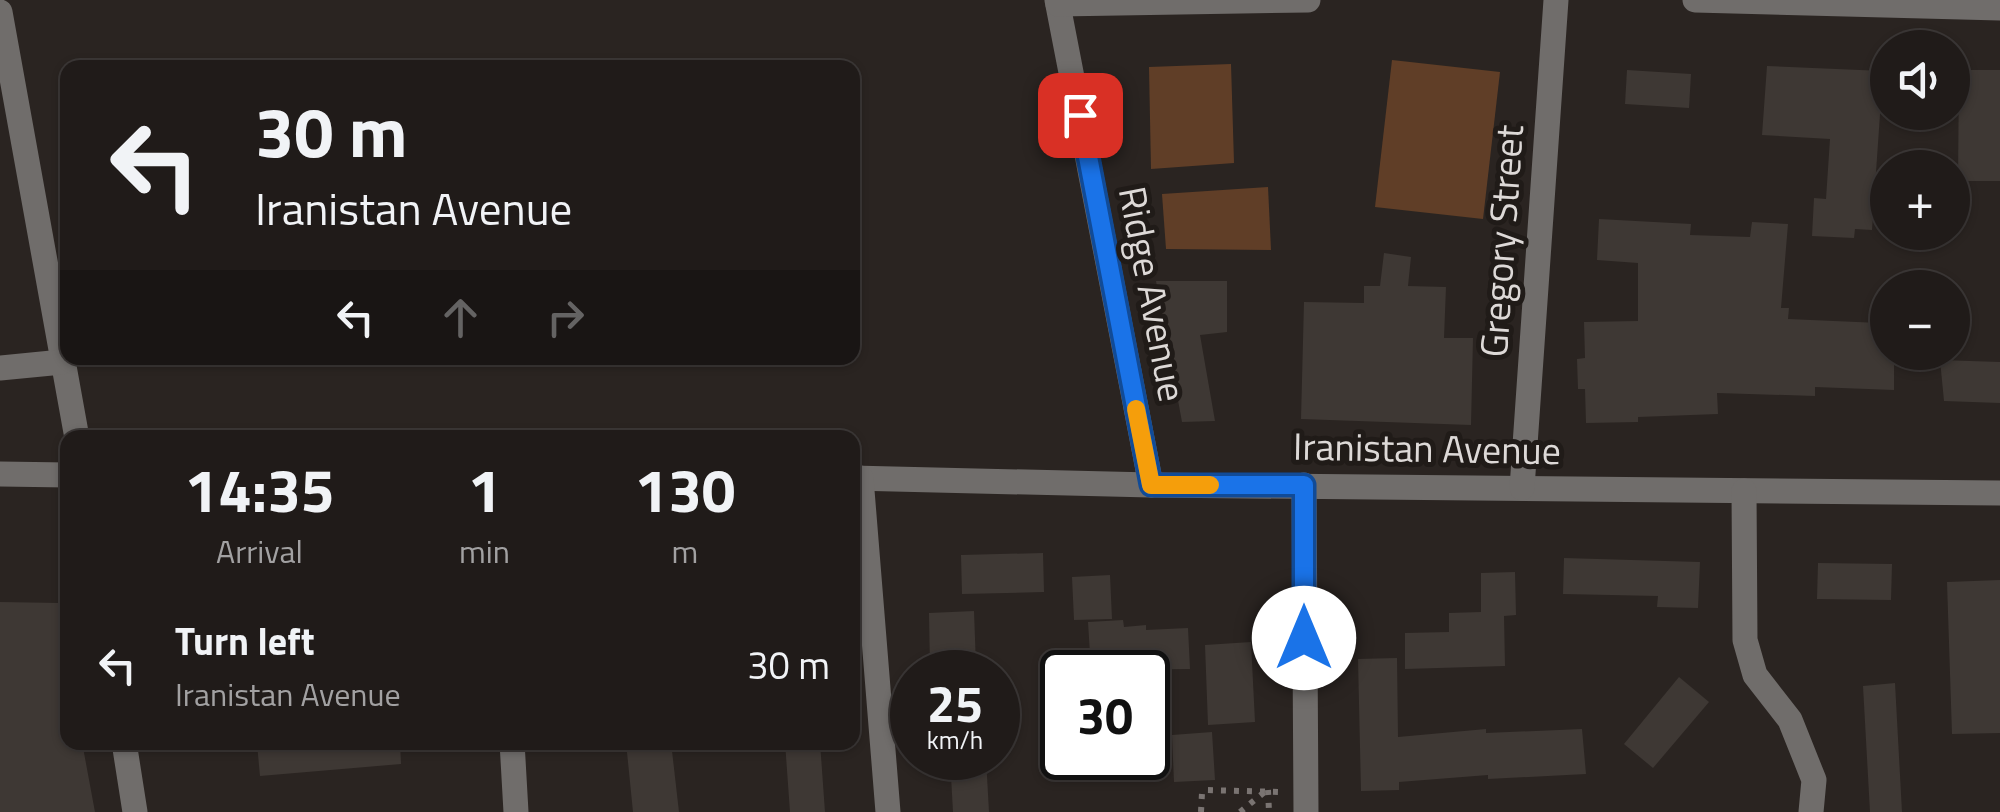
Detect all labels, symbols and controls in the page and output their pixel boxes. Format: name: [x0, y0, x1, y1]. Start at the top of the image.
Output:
map controls: [1870, 30, 1970, 370]
button: sound: [1870, 30, 1970, 130]
pin: [1038, 73, 1123, 158]
text: 30 m: [255, 78, 408, 184]
icon: arrive: [1053, 88, 1108, 143]
icon: left: [90, 100, 220, 230]
street label: Gregory Street: [1464, 123, 1538, 359]
button: +: [1870, 150, 1970, 250]
text: Iranistan Avenue: [255, 174, 572, 242]
street label: Ridge Avenue: [1104, 181, 1202, 406]
button: −: [1870, 270, 1970, 370]
icon: left: [328, 290, 383, 345]
icon: ahead: [433, 290, 488, 345]
icon: right: [538, 290, 593, 345]
street label: Iranistan Avenue: [1293, 417, 1561, 479]
text: 14:35: [185, 444, 334, 535]
text: 1: [468, 444, 501, 535]
text: 130: [635, 444, 735, 535]
text: Arrival: [216, 527, 303, 575]
text: min: [459, 527, 510, 575]
text: m: [672, 527, 698, 575]
position arrow: [1252, 586, 1356, 690]
text: Turn left: [175, 612, 315, 670]
text: 30 m: [747, 636, 830, 694]
icon: left: [90, 638, 145, 693]
speed limit sign: 30: [1040, 650, 1170, 780]
text: 25: [927, 665, 983, 741]
text: Iranistan Avenue: [175, 670, 401, 718]
text: km/h: [927, 721, 983, 759]

